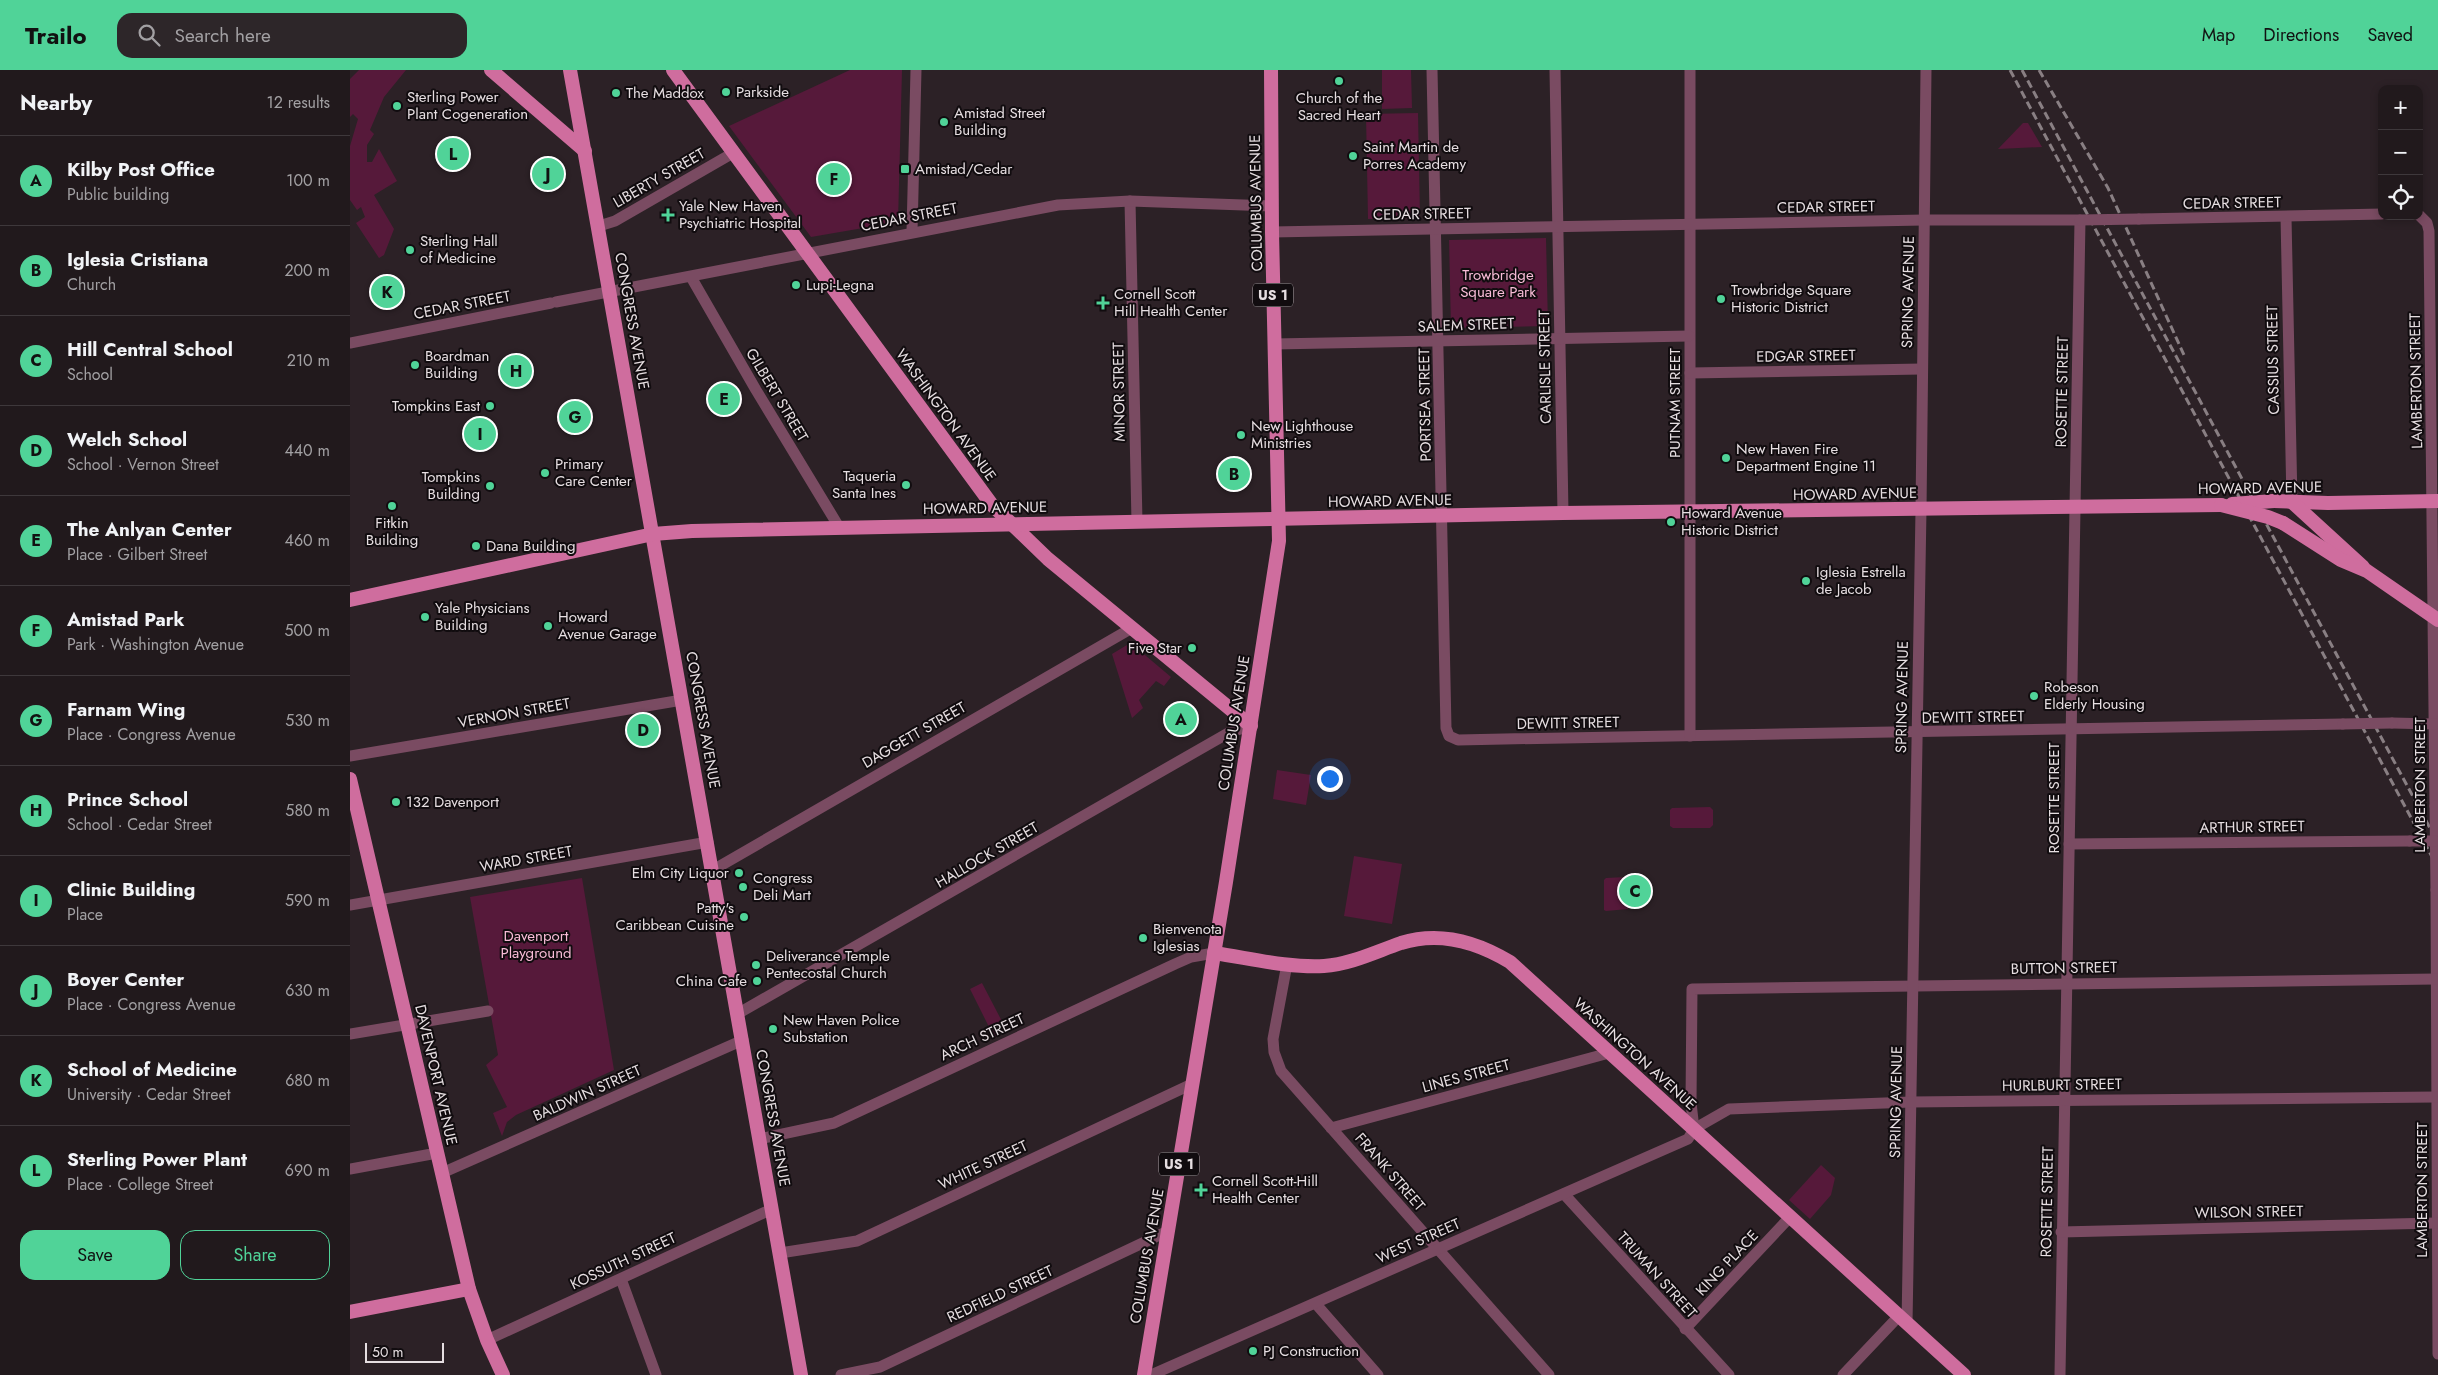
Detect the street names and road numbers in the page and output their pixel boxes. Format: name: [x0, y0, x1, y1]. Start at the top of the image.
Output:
street label: COLUMBUS AVENUE: [1244, 134, 1268, 272]
street label: LIBERTY STREET: [609, 143, 709, 213]
street label: CEDAR STREET: [2183, 191, 2281, 215]
street label: CEDAR STREET: [1777, 195, 1875, 219]
street label: CEDAR STREET: [859, 197, 959, 237]
street label: CEDAR STREET: [1373, 202, 1471, 226]
street label: SPRING AVENUE: [1896, 236, 1920, 348]
street label: CONGRESS AVENUE: [609, 251, 655, 391]
road number: US 1: [1253, 284, 1293, 306]
street label: CEDAR STREET: [412, 285, 512, 325]
street label: CASSIUS STREET: [2261, 305, 2285, 415]
street label: CARLISLE STREET: [1533, 310, 1557, 424]
street label: SALEM STREET: [1417, 312, 1515, 338]
street label: LAMBERTON STREET: [2404, 313, 2428, 449]
street label: ROSETTE STREET: [2050, 336, 2074, 448]
street label: MINOR STREET: [1107, 342, 1131, 442]
street label: GILBERT STREET: [740, 344, 814, 446]
street label: WASHINGTON AVENUE: [890, 344, 1002, 486]
street label: EDGAR STREET: [1756, 344, 1856, 368]
street label: PORTSEA STREET: [1413, 348, 1437, 462]
street label: PUTNAM STREET: [1664, 348, 1686, 458]
street label: HOWARD AVENUE: [2198, 476, 2322, 500]
street label: HOWARD AVENUE: [1793, 482, 1917, 506]
street label: HOWARD AVENUE: [1328, 489, 1452, 513]
street label: HOWARD AVENUE: [923, 496, 1047, 520]
street label: SPRING AVENUE: [1890, 641, 1914, 753]
street label: CONGRESS AVENUE: [680, 650, 726, 790]
street label: COLUMBUS AVENUE: [1212, 654, 1256, 792]
street label: VERNON STREET: [456, 692, 572, 734]
street label: DAGGETT STREET: [858, 696, 970, 774]
street label: DEWITT STREET: [1921, 705, 2025, 729]
street label: DEWITT STREET: [1516, 711, 1620, 735]
street label: LAMBERTON STREET: [2409, 717, 2431, 853]
street label: ROSETTE STREET: [2043, 743, 2065, 853]
street label: ARTHUR STREET: [2199, 815, 2305, 839]
street label: HALLOCK STREET: [931, 817, 1043, 893]
street label: WARD STREET: [478, 840, 574, 878]
street label: BUTTON STREET: [2011, 956, 2117, 980]
street label: WASHINGTON AVENUE: [1569, 993, 1701, 1115]
street label: DAVENPORT AVENUE: [409, 1003, 463, 1147]
street label: ARCH STREET: [936, 1008, 1028, 1066]
street label: SPRING AVENUE: [1884, 1046, 1908, 1158]
street label: CONGRESS AVENUE: [750, 1048, 796, 1188]
street label: LINES STREET: [1420, 1054, 1512, 1098]
street label: BALDWIN STREET: [529, 1059, 645, 1127]
street label: HURLBURT STREET: [2002, 1073, 2122, 1097]
street label: LAMBERTON STREET: [2411, 1122, 2433, 1258]
street label: FRANK STREET: [1350, 1128, 1430, 1216]
street label: WHITE STREET: [935, 1135, 1031, 1195]
street label: ROSETTE STREET: [2035, 1146, 2059, 1258]
road number: US 1: [1159, 1152, 1199, 1176]
street label: COLUMBUS AVENUE: [1124, 1187, 1170, 1325]
street label: WILSON STREET: [2195, 1200, 2303, 1224]
street label: WEST STREET: [1372, 1213, 1464, 1269]
street label: KING PLACE: [1691, 1225, 1763, 1301]
street label: KOSSUTH STREET: [566, 1227, 680, 1295]
street label: TRUMAN STREET: [1612, 1227, 1702, 1323]
street label: REDFIELD STREET: [943, 1260, 1057, 1328]

